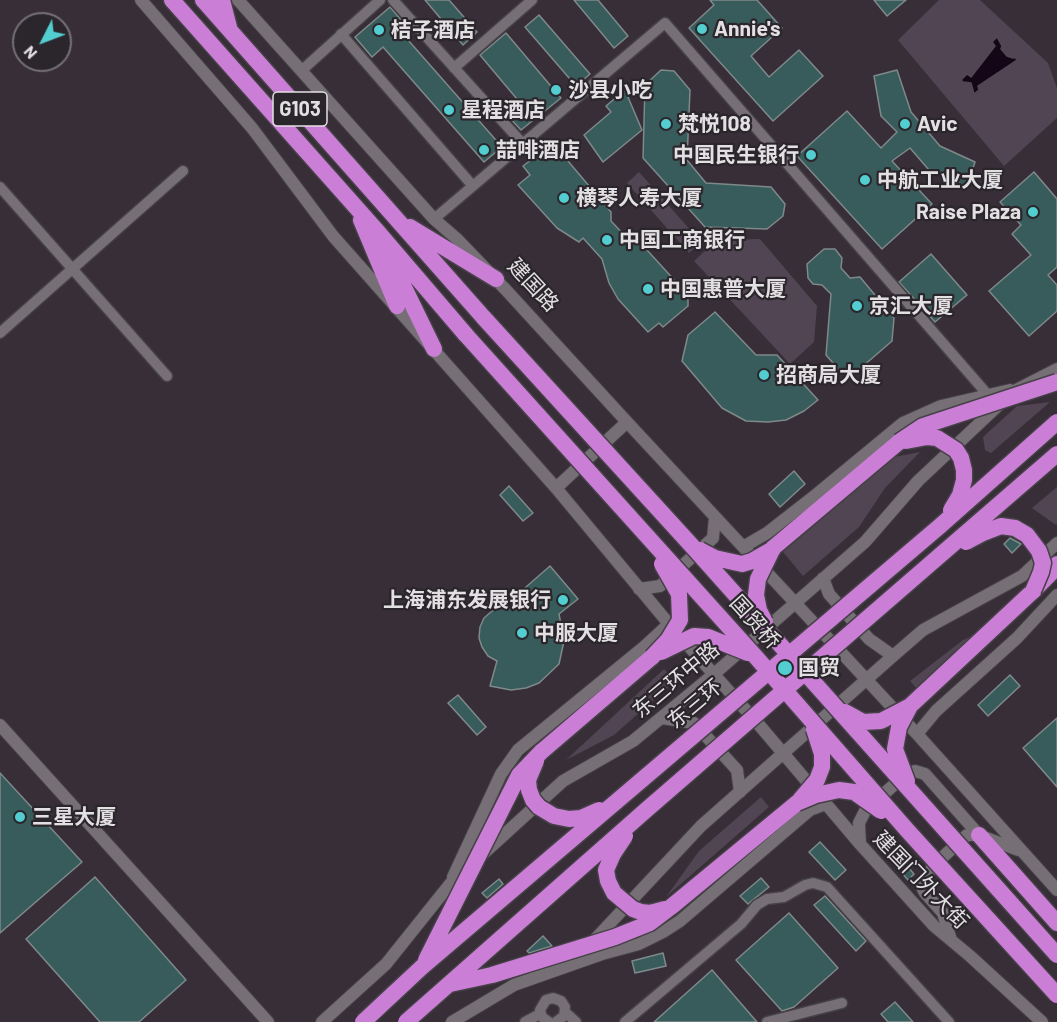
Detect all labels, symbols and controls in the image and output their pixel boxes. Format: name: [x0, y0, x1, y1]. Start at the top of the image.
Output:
north arrow: [12, 12, 72, 72]
place label: Annie's: [714, 16, 781, 42]
place label: 桔子酒店: [391, 17, 475, 43]
marker: Annie's: [695, 22, 709, 36]
marker: 桔子酒店: [372, 23, 386, 37]
text: N: [19, 43, 40, 63]
place label: 沙县小吃: [568, 77, 652, 103]
marker: 沙县小吃: [549, 83, 563, 97]
road number: G103: [273, 92, 327, 126]
place label: 星程酒店: [461, 97, 545, 123]
marker: 星程酒店: [442, 103, 456, 117]
place label: 梵悦108: [678, 111, 751, 137]
place label: Avic: [917, 111, 958, 137]
marker: 梵悦108: [659, 117, 673, 131]
marker: Avic: [898, 117, 912, 131]
place label: 喆啡酒店: [496, 137, 580, 163]
place label: 中国民生银行: [673, 142, 799, 168]
marker: 喆啡酒店: [477, 143, 491, 157]
marker: 中国民生银行: [804, 148, 818, 162]
place label: 中航工业大厦: [877, 167, 1003, 193]
marker: 中航工业大厦: [858, 173, 872, 187]
place label: 横琴人寿大厦: [576, 185, 702, 211]
marker: 横琴人寿大厦: [557, 191, 571, 205]
place label: Raise Plaza: [916, 199, 1021, 225]
marker: Raise Plaza: [1026, 205, 1040, 219]
place label: 中国工商银行: [619, 227, 745, 253]
marker: 中国工商银行: [600, 233, 614, 247]
street label: 建国路: [502, 253, 564, 317]
place label: 中国惠普大厦: [660, 276, 786, 302]
marker: 中国惠普大厦: [641, 282, 655, 296]
place label: 京汇大厦: [869, 293, 953, 319]
marker: 京汇大厦: [850, 299, 864, 313]
place label: 招商局大厦: [776, 362, 881, 388]
marker: 招商局大厦: [757, 368, 771, 382]
place label: 上海浦东发展银行: [383, 587, 551, 613]
street label: 国贸桥: [725, 590, 785, 654]
marker: 上海浦东发展银行: [556, 593, 570, 607]
place label: 中服大厦: [534, 620, 618, 646]
marker: 中服大厦: [515, 626, 529, 640]
street label: 东三环中路: [628, 637, 724, 723]
place label: 国贸: [798, 655, 840, 681]
marker: 国贸: [776, 659, 794, 677]
street label: 东三环: [663, 674, 727, 734]
place label: 三星大厦: [32, 804, 116, 830]
marker: 三星大厦: [13, 810, 27, 824]
street label: 建国门外大街: [868, 826, 974, 934]

